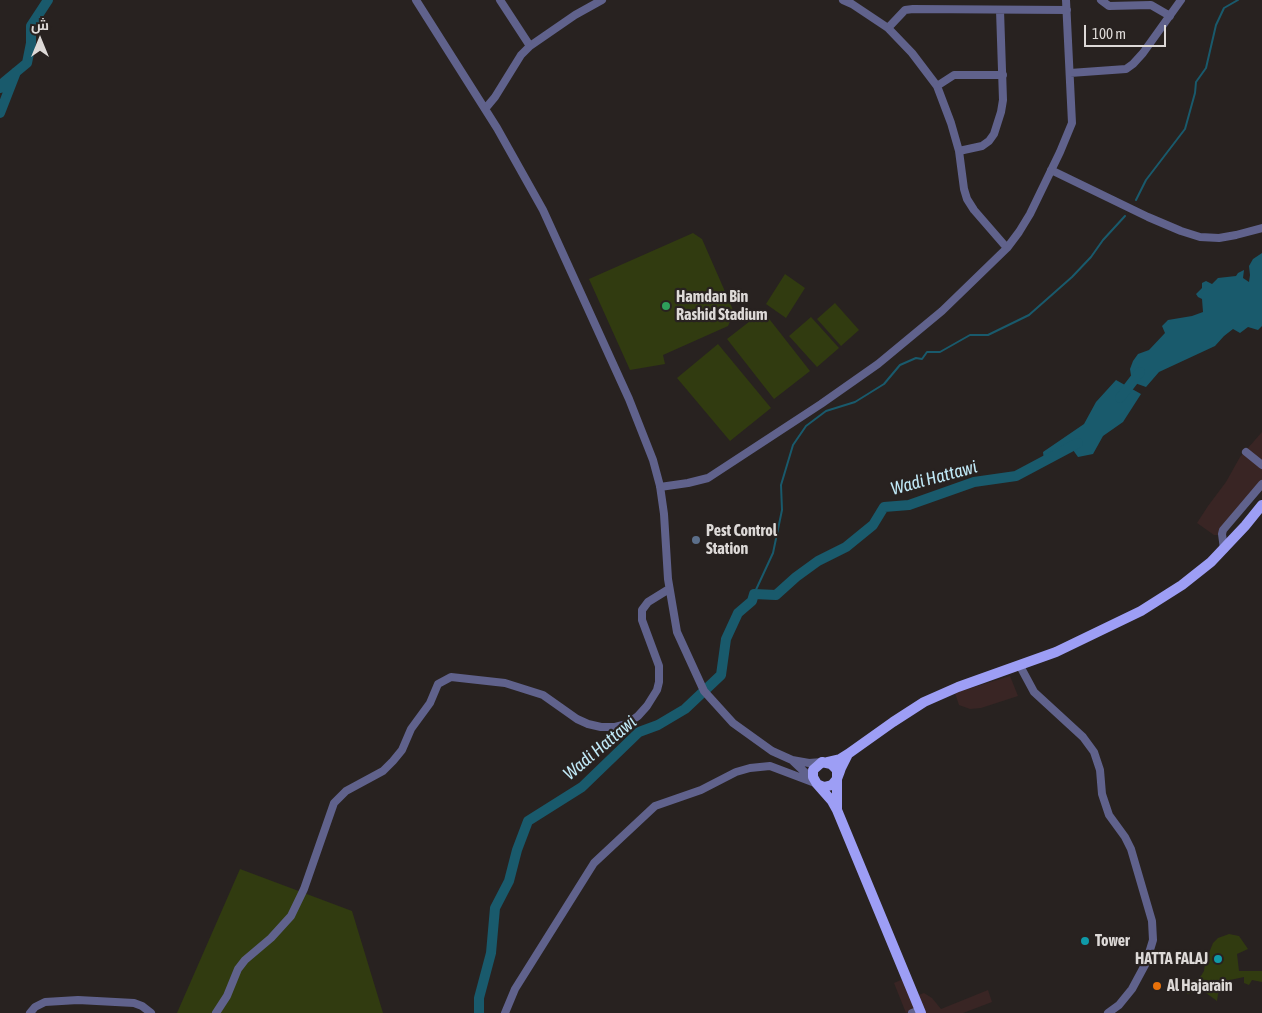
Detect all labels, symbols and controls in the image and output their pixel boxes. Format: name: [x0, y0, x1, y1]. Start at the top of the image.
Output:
north arrow: [15, 15, 65, 65]
scale bar: [1087, 15, 1170, 47]
text: ش: [31, 17, 49, 33]
text: 100 m: [1092, 25, 1126, 42]
place label: Hamdan Bin Rashid Stadium: [676, 287, 768, 325]
marker: Hamdan Bin Rashid Stadium: [660, 300, 672, 312]
water label: Wadi Hattawi: [889, 456, 979, 500]
place label: Pest Control Station: [706, 521, 777, 559]
marker: Pest Control Station: [690, 534, 702, 546]
water label: Wadi Hattawi: [559, 711, 641, 785]
place label: Tower: [1095, 931, 1130, 951]
marker: Tower: [1079, 935, 1091, 947]
place label: HATTA FALAJ: [1135, 949, 1208, 969]
marker: HATTA FALAJ: [1212, 953, 1224, 965]
place label: Al Hajarain: [1167, 976, 1232, 996]
marker: Al Hajarain: [1151, 980, 1163, 992]

